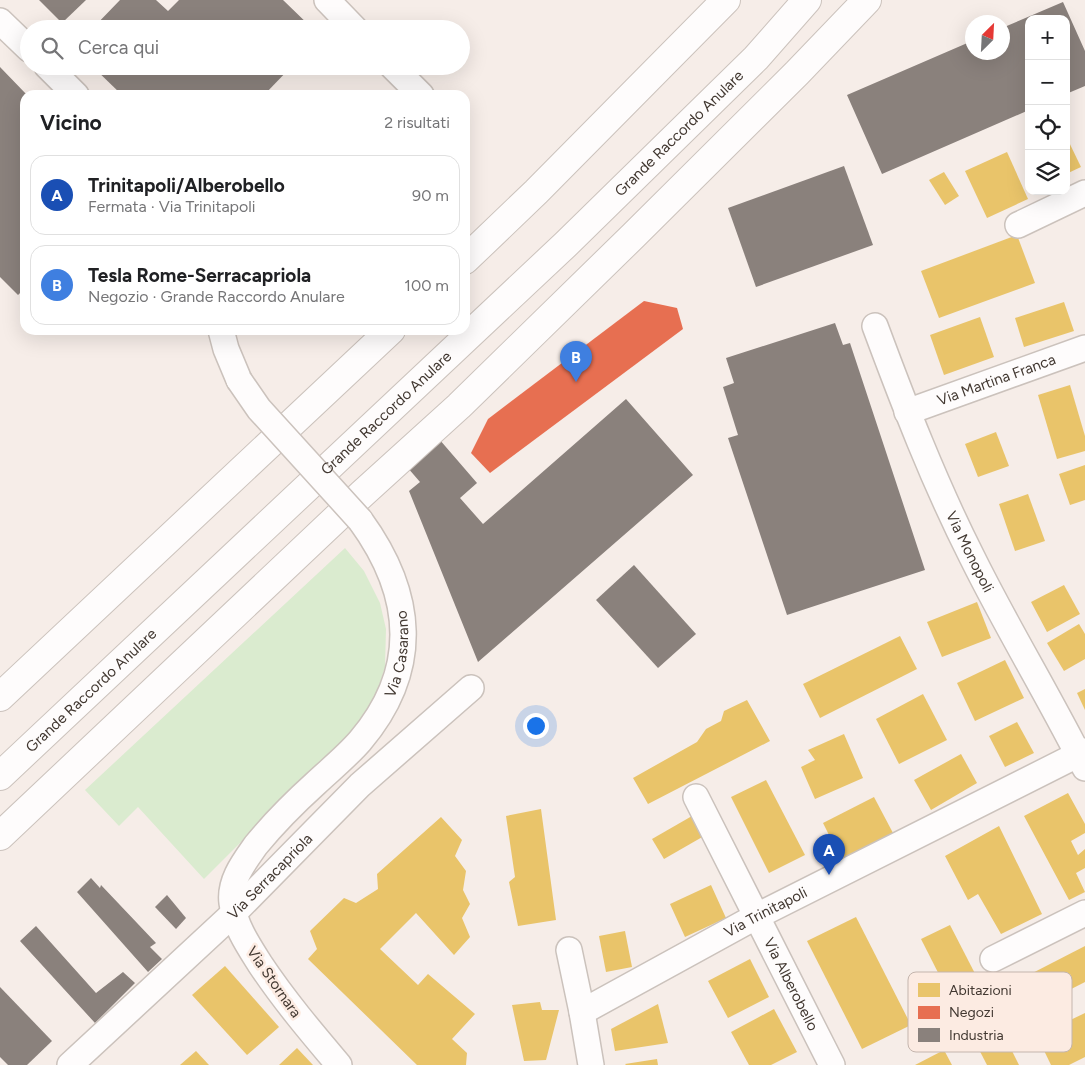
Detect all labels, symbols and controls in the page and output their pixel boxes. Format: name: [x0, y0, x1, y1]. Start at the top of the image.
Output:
north arrow: [965, 15, 1010, 60]
map controls: [1025, 15, 1070, 195]
button: +: [1025, 15, 1070, 60]
search box: [20, 20, 470, 75]
icon: search: [38, 34, 66, 62]
text: Cerca qui: [78, 36, 159, 59]
button: −: [1025, 60, 1070, 105]
street label: Grande Raccordo Anulare: [611, 66, 747, 200]
button: locate: [1025, 105, 1070, 150]
text: Vicino: [40, 110, 102, 135]
text: 2 risultati: [384, 113, 450, 132]
button: layers: [1025, 150, 1070, 195]
text: Trinitapoli/Alberobello: [88, 174, 285, 197]
text: A: [51, 186, 63, 205]
text: 90 m: [412, 186, 449, 205]
text: Fermata · Via Trinitapoli: [88, 197, 256, 216]
text: Tesla Rome-Serracapriola: [88, 264, 311, 287]
text: B: [52, 276, 62, 295]
text: 100 m: [404, 276, 449, 295]
text: Negozio · Grande Raccordo Anulare: [88, 287, 345, 306]
pin: B: [560, 341, 592, 382]
street label: Grande Raccordo Anulare: [317, 347, 455, 479]
street label: Via Martina Franca: [935, 350, 1058, 409]
street label: Via Monopoli: [942, 508, 997, 595]
street label: Via Casarano: [381, 609, 412, 700]
street label: Grande Raccordo Anulare: [22, 625, 160, 756]
your location: [523, 713, 549, 739]
street label: Via Serracapriola: [224, 830, 316, 923]
pin: A: [813, 834, 845, 875]
street label: Via Trinitapoli: [721, 883, 810, 941]
street label: Via Alberobello: [760, 935, 822, 1034]
street label: Via Stornara: [243, 943, 305, 1021]
legend: [908, 972, 1072, 1052]
text: Abitazioni: [949, 982, 1012, 999]
text: Negozi: [949, 1004, 994, 1021]
text: Industria: [949, 1027, 1004, 1044]

